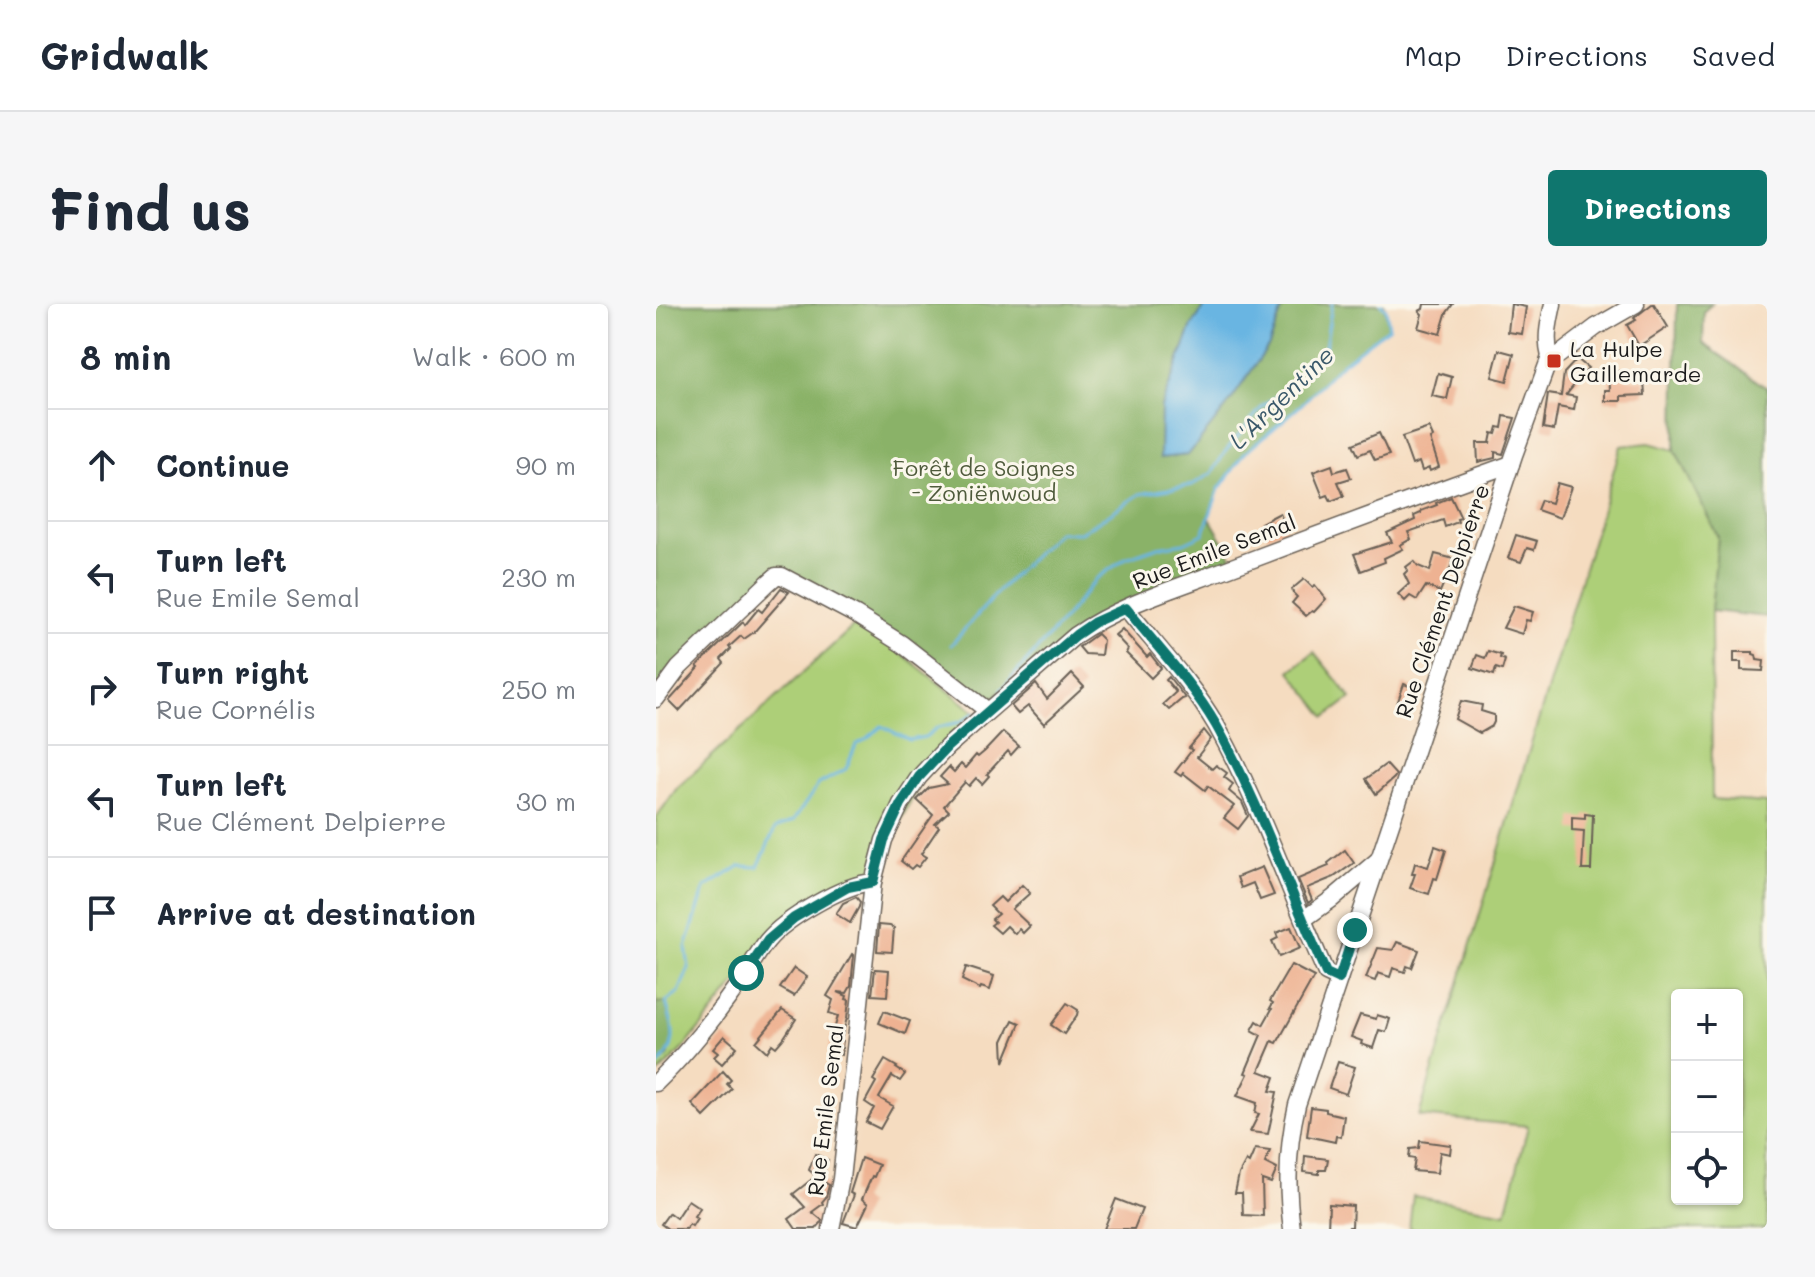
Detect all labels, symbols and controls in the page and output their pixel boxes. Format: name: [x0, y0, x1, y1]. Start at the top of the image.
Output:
text: Gridwalk: [40, 30, 209, 80]
text: Map: [1405, 37, 1462, 73]
text: Directions: [1506, 37, 1648, 73]
text: Saved: [1692, 37, 1775, 73]
button: Directions: [1548, 170, 1767, 246]
text: Find us: [48, 172, 251, 245]
text: 8 min: [80, 334, 171, 379]
place label: La Hulpe Gaillemarde: [1570, 334, 1701, 388]
text: Walk · 600 m: [412, 339, 576, 373]
water label: L'Argentine: [1222, 339, 1340, 455]
marker: La Hulpe Gaillemarde: [1545, 352, 1563, 370]
icon: ahead: [80, 443, 124, 487]
text: Continue: [156, 445, 289, 485]
text: 90 m: [516, 448, 576, 482]
park label: Forêt de Soignes - Zoniënwoud: [893, 453, 1075, 507]
street label: Rue Clément Delpierre: [1388, 480, 1496, 722]
street label: Rue Emile Semal: [1128, 507, 1300, 595]
text: Turn left: [156, 540, 287, 580]
icon: left: [80, 555, 124, 599]
text: 230 m: [501, 560, 576, 594]
text: Rue Emile Semal: [156, 580, 360, 614]
text: Turn right: [156, 652, 309, 692]
icon: right: [80, 667, 124, 711]
text: 250 m: [501, 672, 576, 706]
text: Rue Cornélis: [156, 692, 316, 726]
text: Turn left: [156, 764, 287, 804]
icon: left: [80, 779, 124, 823]
text: 30 m: [516, 784, 576, 818]
text: Rue Clément Delpierre: [156, 804, 446, 838]
icon: arrive: [80, 891, 124, 935]
text: Arrive at destination: [156, 893, 476, 933]
route end: [1337, 912, 1373, 948]
route start: [728, 955, 764, 991]
map controls: [1671, 989, 1743, 1205]
button: +: [1671, 989, 1743, 1061]
street label: Rue Emile Semal: [800, 1023, 850, 1197]
button: −: [1671, 1061, 1743, 1133]
button: locate: [1671, 1133, 1743, 1205]

